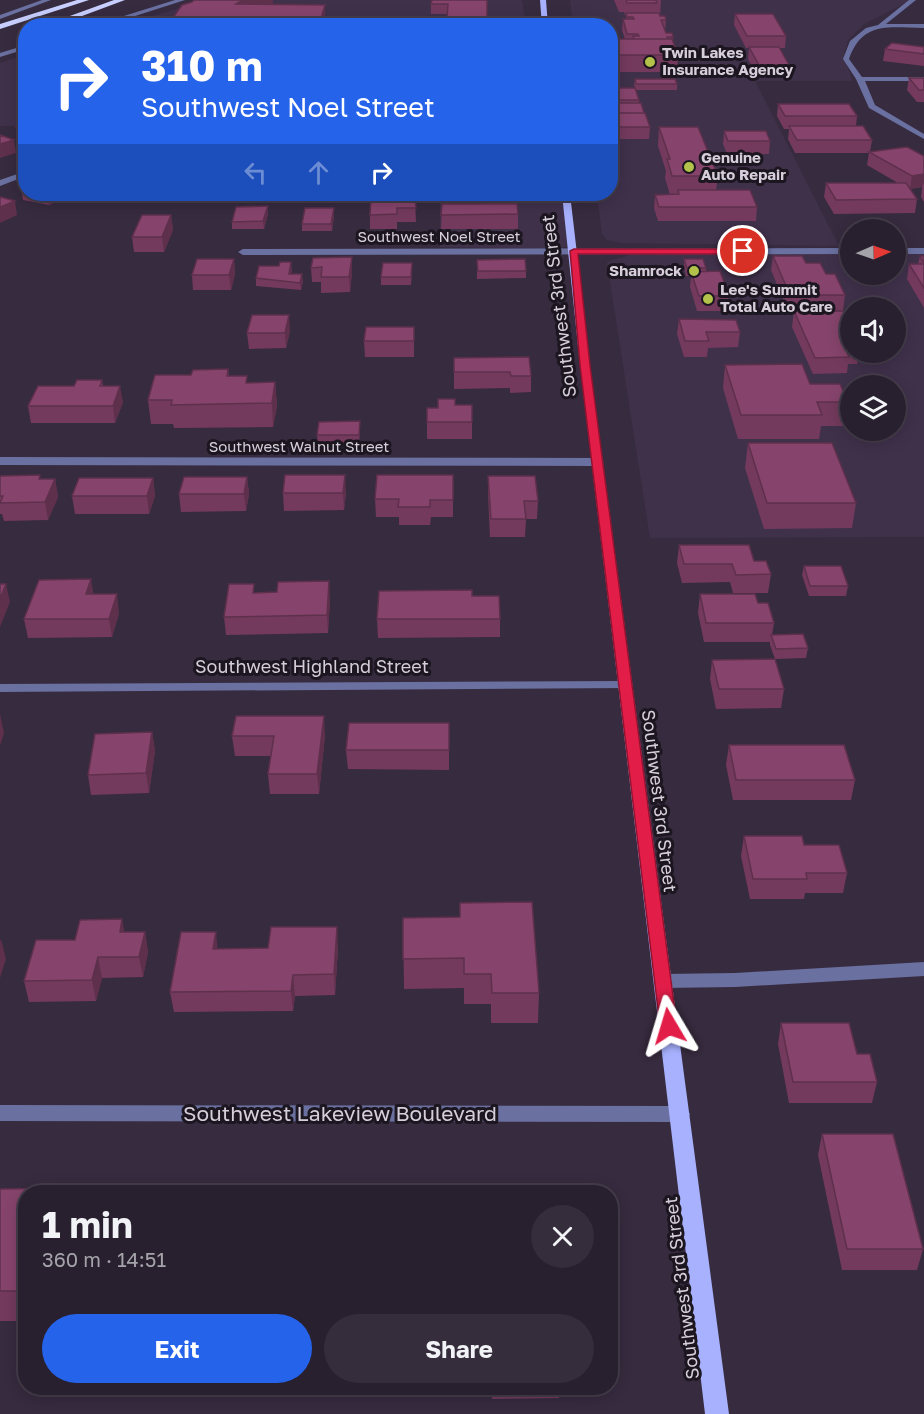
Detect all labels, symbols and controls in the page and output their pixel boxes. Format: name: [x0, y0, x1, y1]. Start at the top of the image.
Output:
text: 310 m: [141, 40, 263, 90]
icon: right: [42, 42, 120, 120]
place label: Twin Lakes Insurance Agency: [662, 43, 793, 78]
marker: Twin Lakes Insurance Agency: [643, 55, 657, 69]
text: Southwest Noel Street: [141, 91, 435, 123]
place label: Genuine Auto Repair: [701, 148, 786, 183]
icon: left: [239, 156, 272, 189]
icon: ahead: [302, 156, 335, 189]
icon: right: [365, 156, 398, 189]
marker: Genuine Auto Repair: [682, 160, 696, 174]
street label: Southwest 3rd Street: [536, 214, 580, 399]
north arrow: [840, 219, 906, 285]
map controls: [840, 219, 906, 441]
pin: [717, 225, 768, 276]
street label: Southwest Noel Street: [357, 227, 521, 245]
icon: arrive: [726, 234, 759, 267]
place label: Shamrock: [609, 261, 682, 279]
marker: Shamrock: [687, 264, 701, 278]
place label: Lee's Summit Total Auto Care: [720, 280, 833, 315]
marker: Lee's Summit Total Auto Care: [701, 292, 715, 306]
button: sound: [840, 297, 906, 363]
button: layers: [840, 375, 906, 441]
street label: Southwest Walnut Street: [209, 437, 389, 455]
street label: Southwest Highland Street: [195, 655, 429, 677]
street label: Southwest 3rd Street: [638, 708, 682, 893]
position arrow: [637, 994, 701, 1058]
street label: Southwest Lakeview Boulevard: [183, 1100, 497, 1126]
street label: Southwest 3rd Street: [659, 1196, 703, 1381]
text: 1 min: [42, 1203, 133, 1246]
button: close: [531, 1205, 594, 1268]
text: 360 m · 14:51: [42, 1247, 166, 1271]
button: Exit: [42, 1314, 312, 1383]
button: Share: [324, 1314, 594, 1383]

